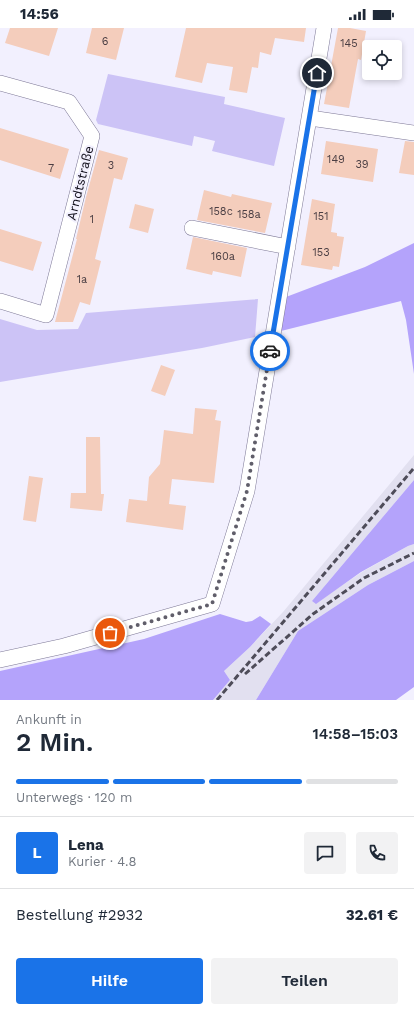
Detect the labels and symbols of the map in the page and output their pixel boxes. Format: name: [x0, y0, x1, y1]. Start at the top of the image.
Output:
house number: 6: [102, 35, 109, 48]
house number: 145: [340, 37, 358, 50]
pin: [300, 56, 334, 90]
street label: Arndtstraße: [64, 144, 96, 222]
house number: 149: [327, 153, 345, 166]
house number: 39: [355, 158, 369, 171]
house number: 3: [108, 159, 114, 172]
house number: 7: [48, 162, 54, 175]
house number: 158c: [209, 205, 233, 218]
house number: 158a: [237, 208, 261, 221]
house number: 151: [314, 210, 328, 223]
house number: 1: [90, 213, 94, 226]
house number: 153: [312, 246, 330, 259]
house number: 160a: [211, 250, 235, 263]
house number: 1a: [77, 273, 87, 286]
courier: [250, 331, 290, 371]
pin: [93, 616, 127, 650]

